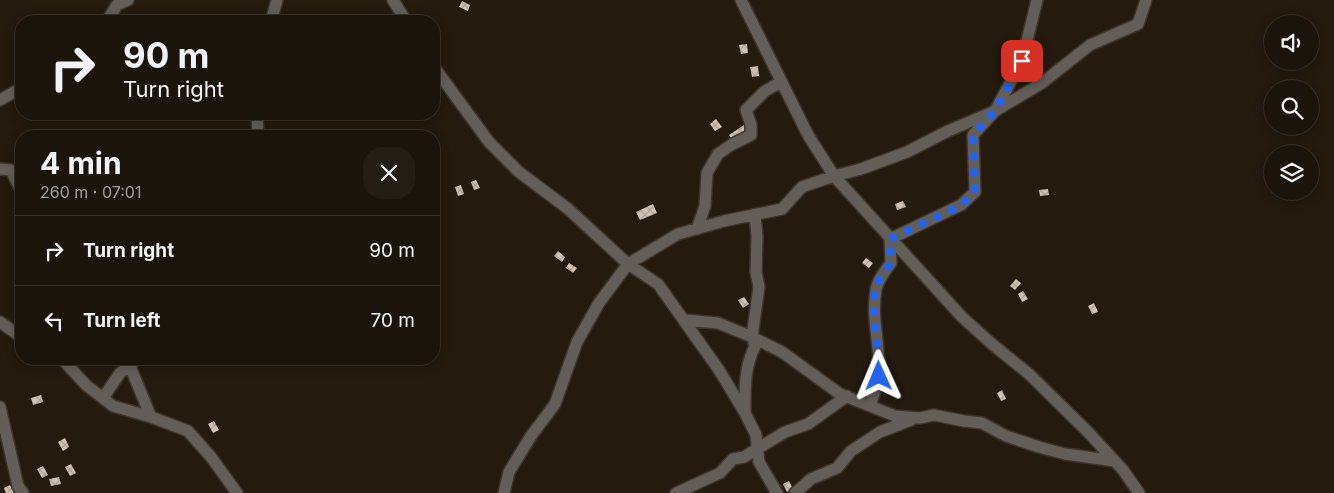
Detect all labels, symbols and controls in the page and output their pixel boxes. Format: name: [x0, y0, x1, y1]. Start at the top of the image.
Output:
map controls: [1264, 15, 1319, 200]
button: sound: [1264, 15, 1319, 70]
text: 90 m: [123, 34, 210, 76]
icon: right: [40, 35, 105, 100]
pin: [1001, 40, 1043, 82]
icon: arrive: [1008, 47, 1036, 75]
text: Turn right: [123, 76, 224, 102]
button: search: [1264, 80, 1319, 135]
text: 4 min: [40, 145, 122, 181]
button: layers: [1264, 145, 1319, 200]
button: close: [363, 147, 415, 199]
text: 260 m · 07:01: [40, 182, 141, 202]
icon: right: [40, 237, 68, 265]
text: Turn right: [83, 239, 174, 262]
text: 90 m: [369, 239, 415, 262]
icon: left: [40, 307, 68, 335]
text: Turn left: [83, 309, 161, 332]
text: 70 m: [371, 309, 415, 332]
position arrow: [852, 349, 904, 401]

